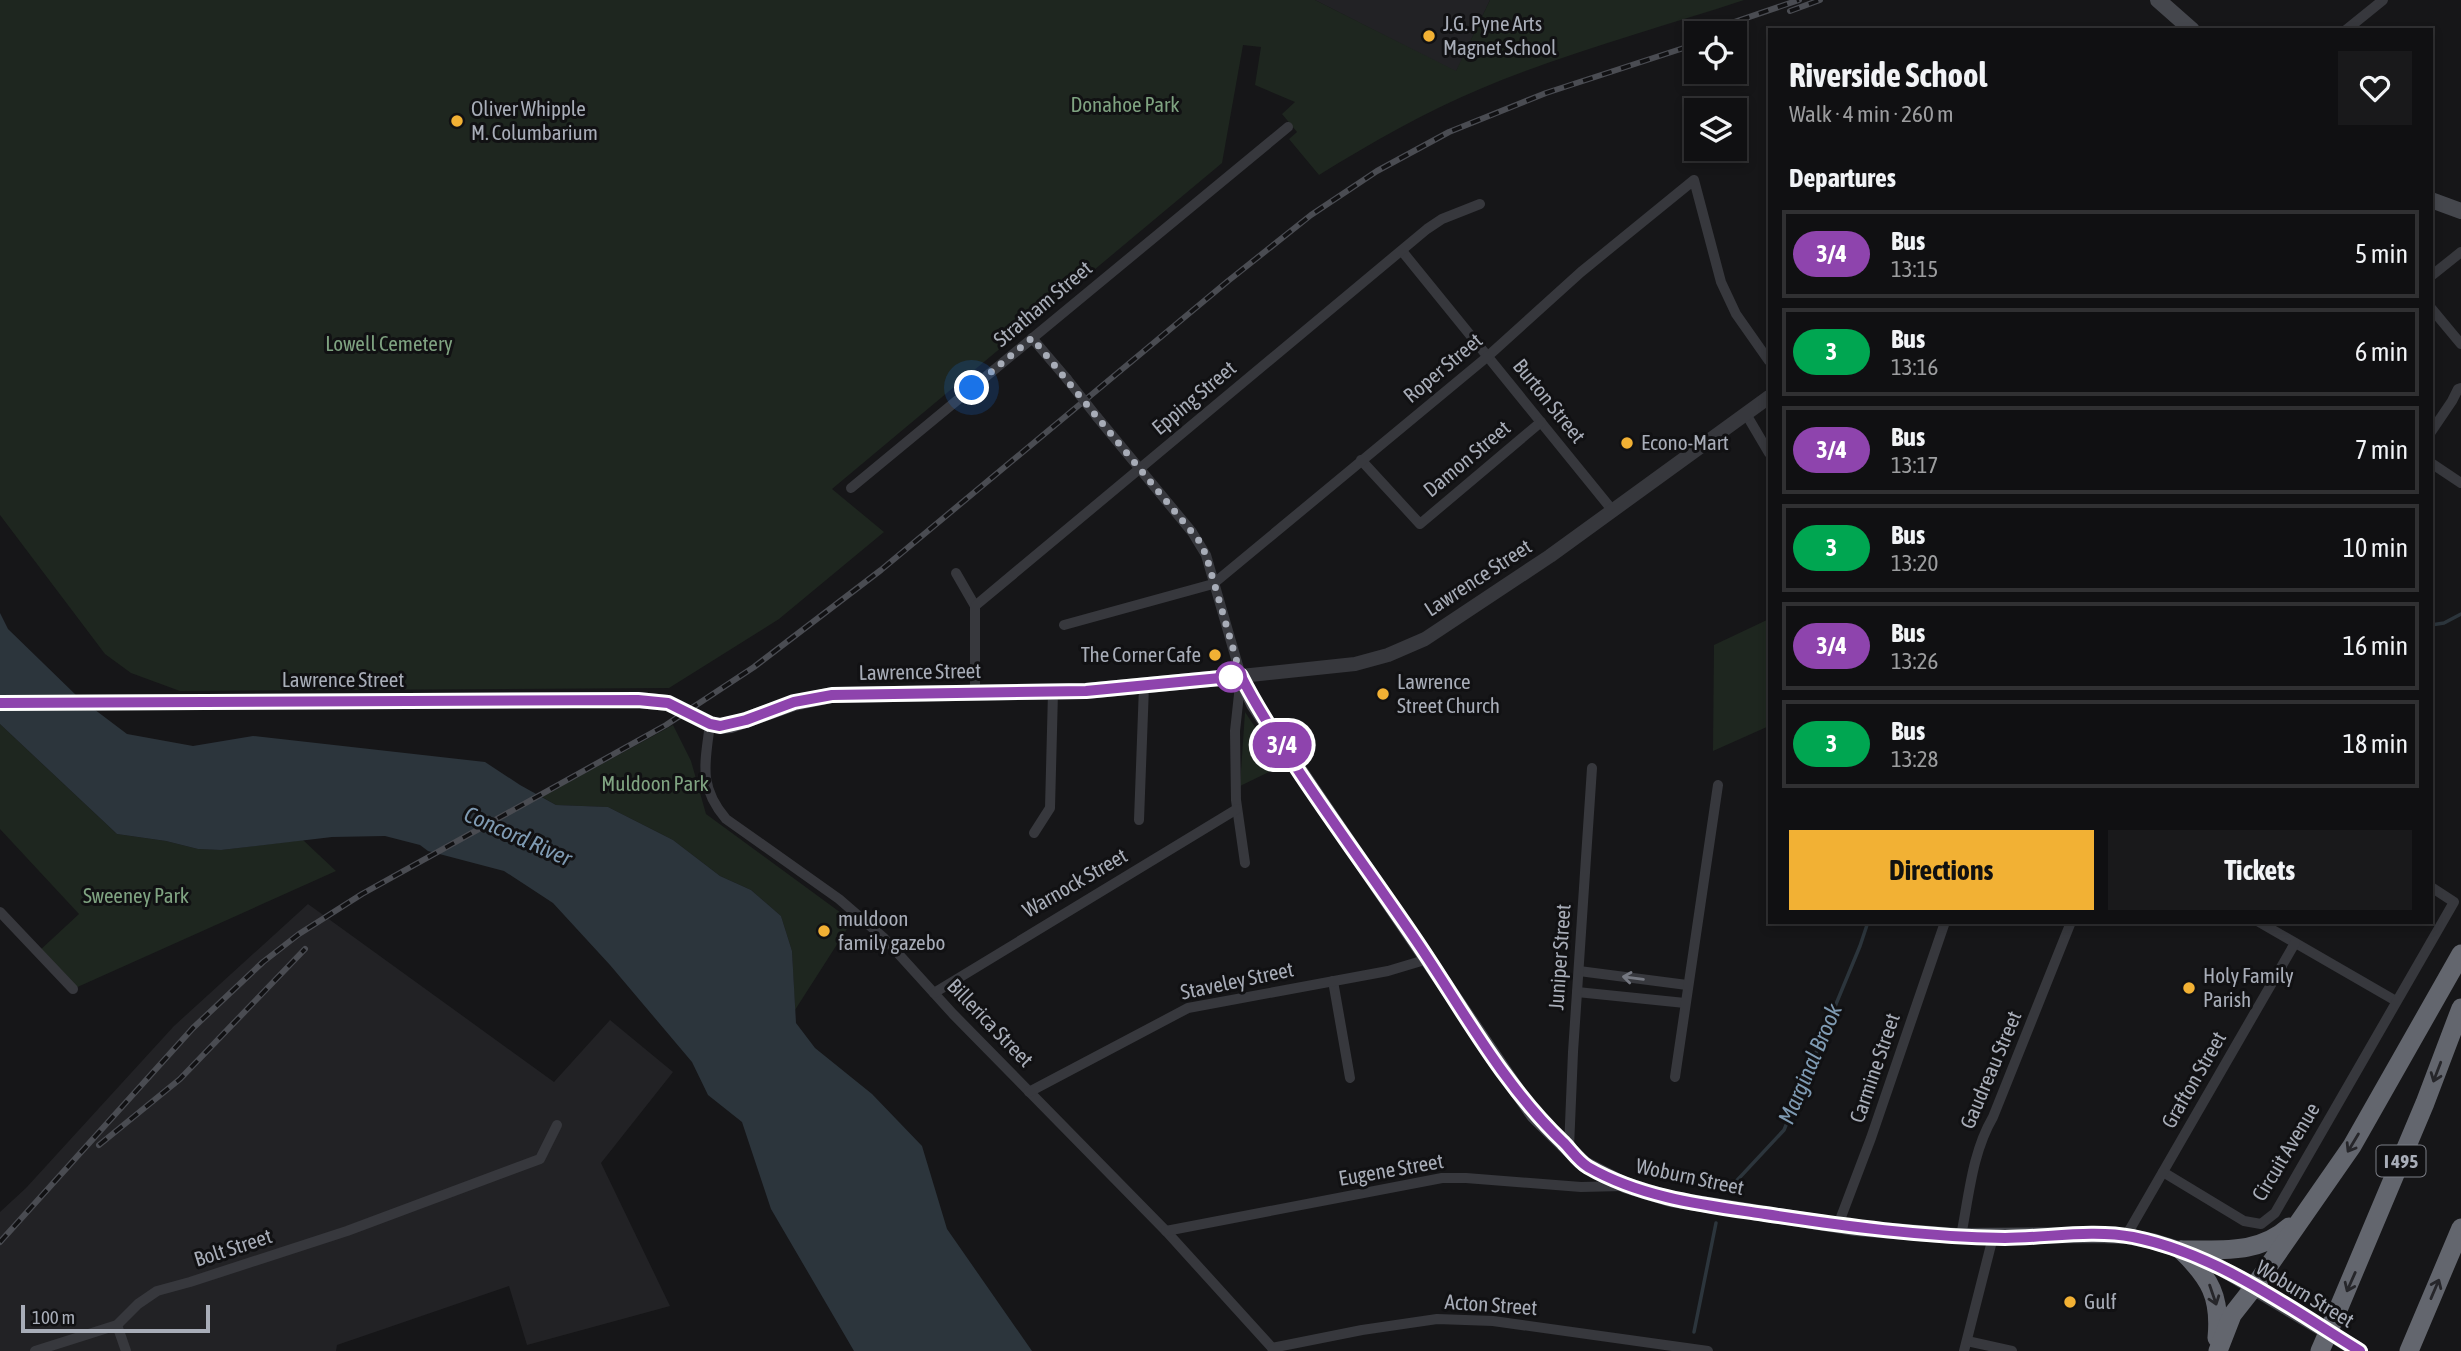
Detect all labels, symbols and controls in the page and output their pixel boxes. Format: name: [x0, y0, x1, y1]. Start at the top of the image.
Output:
place label: J.G. Pyne Arts Magnet School: [1443, 11, 1557, 59]
map controls: [1684, 21, 1747, 161]
button: locate: [1684, 21, 1747, 84]
marker: J.G. Pyne Arts Magnet School: [1421, 28, 1437, 44]
button: heart: [2338, 51, 2412, 125]
text: Riverside School: [1789, 56, 1987, 94]
park label: Donahoe Park: [1070, 92, 1180, 116]
place label: Oliver Whipple M. Columbarium: [471, 96, 598, 144]
button: layers: [1684, 98, 1747, 161]
text: Walk · 4 min · 260 m: [1789, 101, 1953, 127]
marker: Oliver Whipple M. Columbarium: [449, 113, 465, 129]
text: Departures: [1789, 163, 1896, 193]
text: Bus: [1891, 226, 1925, 256]
text: 5 min: [2355, 239, 2408, 269]
text: 3/4: [1816, 240, 1847, 267]
street label: Stratham Street: [988, 255, 1096, 351]
text: 13:15: [1891, 256, 1938, 282]
text: Bus: [1891, 324, 1925, 354]
street label: Roper Street: [1398, 328, 1486, 407]
park label: Lowell Cemetery: [325, 331, 453, 355]
text: 6 min: [2355, 337, 2408, 367]
text: 3: [1826, 338, 1837, 365]
street label: Burton Street: [1509, 354, 1591, 447]
text: 13:16: [1891, 354, 1938, 380]
street label: Epping Street: [1147, 355, 1240, 439]
your location: [954, 370, 989, 405]
street label: Damon Street: [1418, 415, 1515, 501]
text: Bus: [1891, 422, 1925, 452]
place label: Econo-Mart: [1641, 430, 1729, 454]
marker: Econo-Mart: [1619, 435, 1635, 451]
text: 7 min: [2355, 435, 2408, 465]
text: 3/4: [1816, 436, 1847, 463]
text: 13:17: [1891, 452, 1938, 478]
text: Bus: [1891, 520, 1925, 550]
text: 10 min: [2343, 533, 2408, 563]
street label: Lawrence Street: [1420, 534, 1535, 621]
text: 3: [1826, 534, 1837, 561]
text: 13:20: [1891, 550, 1938, 576]
text: Bus: [1891, 618, 1925, 648]
text: 16 min: [2343, 631, 2408, 661]
text: 3/4: [1816, 632, 1847, 659]
place label: The Corner Cafe: [1081, 642, 1201, 666]
marker: The Corner Cafe: [1207, 647, 1223, 663]
text: 13:26: [1891, 648, 1938, 674]
street label: Lawrence Street: [858, 658, 981, 684]
unlabelled marker: [1216, 662, 1246, 692]
street label: Lawrence Street: [282, 667, 404, 691]
place label: Lawrence Street Church: [1397, 669, 1500, 717]
marker: Lawrence Street Church: [1375, 686, 1391, 702]
text: Bus: [1891, 716, 1925, 746]
line badge: 3/4: [1242, 722, 1322, 768]
text: 18 min: [2343, 729, 2408, 759]
text: 3: [1826, 730, 1837, 757]
text: 3/4: [1267, 731, 1297, 758]
text: 13:28: [1891, 746, 1938, 772]
park label: Muldoon Park: [601, 771, 709, 795]
water label: Concord River: [460, 801, 577, 872]
button: Directions: [1789, 830, 2094, 910]
button: Tickets: [2108, 830, 2412, 910]
street label: Warnock Street: [1018, 843, 1131, 922]
park label: Sweeney Park: [83, 883, 189, 907]
street label: Juniper Street: [1543, 903, 1575, 1011]
place label: muldoon family gazebo: [838, 906, 945, 954]
marker: muldoon family gazebo: [816, 923, 832, 939]
street label: Staveley Street: [1178, 956, 1295, 1004]
place label: Holy Family Parish: [2203, 963, 2294, 1011]
one-way arrow: [1622, 971, 1645, 984]
street label: Billerica Street: [943, 973, 1039, 1071]
marker: Holy Family Parish: [2181, 980, 2197, 996]
water label: Marginal Brook: [1773, 999, 1847, 1128]
street label: Gaudreau Street: [1954, 1007, 2026, 1132]
street label: Carmine Street: [1844, 1010, 1904, 1125]
street label: Grafton Street: [2156, 1027, 2230, 1132]
one-way arrow: [2429, 1060, 2442, 1082]
street label: Circuit Avenue: [2246, 1098, 2324, 1205]
one-way arrow: [2346, 1133, 2360, 1153]
road number: I 495: [2376, 1146, 2426, 1176]
street label: Eugene Street: [1337, 1148, 1445, 1190]
street label: Woburn Street: [1634, 1153, 1746, 1199]
street label: Bolt Street: [191, 1223, 275, 1271]
street label: Woburn Street: [2252, 1255, 2359, 1332]
one-way arrow: [2343, 1271, 2356, 1292]
one-way arrow: [2429, 1279, 2442, 1301]
one-way arrow: [2208, 1284, 2220, 1306]
street label: Acton Street: [1444, 1289, 1538, 1319]
place label: Gulf: [2084, 1289, 2117, 1313]
marker: Gulf: [2062, 1294, 2078, 1310]
scale bar: [21, 1302, 210, 1334]
text: 100 m: [32, 1306, 75, 1328]

